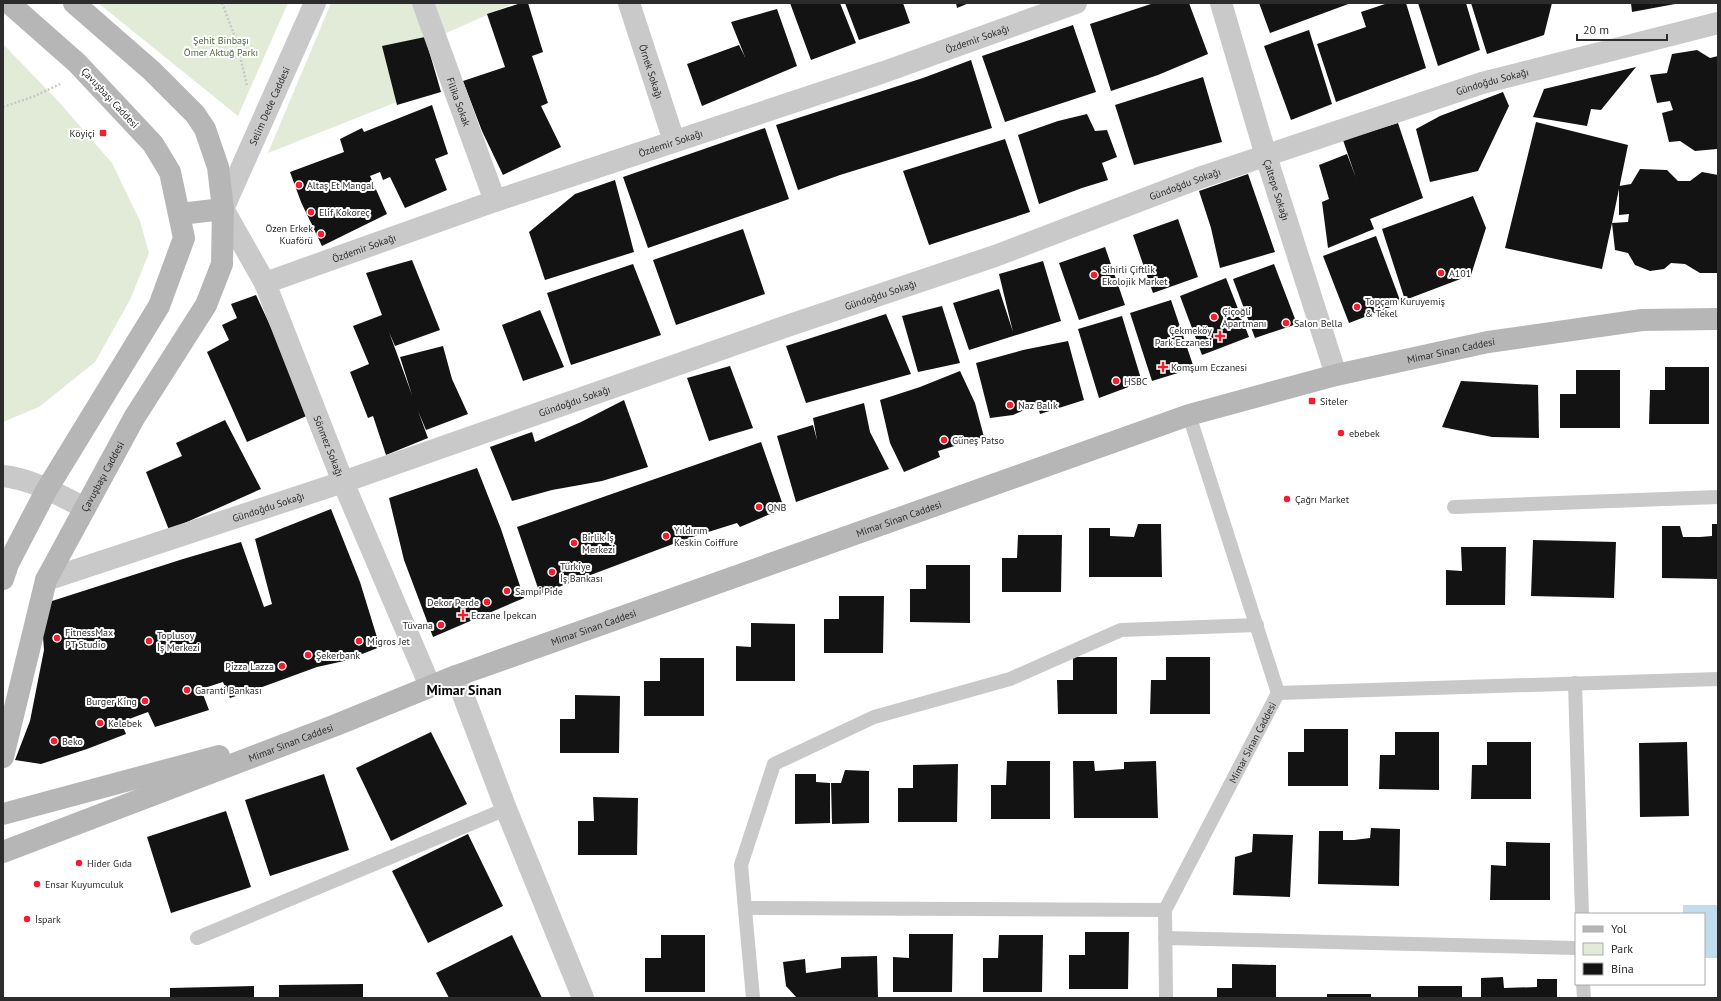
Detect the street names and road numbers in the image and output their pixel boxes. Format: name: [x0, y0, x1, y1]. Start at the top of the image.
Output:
street label: Özdemir Sokağı: [943, 21, 1011, 56]
street label: Örnek Sokağı: [636, 43, 666, 100]
street label: Selim Dede Caddesi: [246, 64, 292, 147]
street label: Çavuşbaşı Caddesi: [79, 65, 141, 131]
street label: Gündoğdu Sokağı: [1454, 65, 1530, 98]
street label: Filika Sokak: [444, 75, 474, 128]
street label: Özdemir Sokağı: [637, 126, 704, 160]
street label: Çaltepe Sokağı: [1261, 158, 1293, 222]
street label: Gündoğdu Sokağı: [1147, 165, 1222, 203]
street label: Özdemir Sokağı: [330, 230, 398, 265]
street label: Gündoğdu Sokağı: [843, 276, 918, 313]
street label: Mimar Sinan Caddesi: [1406, 335, 1496, 366]
street label: Gündoğdu Sokağı: [537, 382, 612, 419]
street label: Sönmez Sokağı: [311, 413, 347, 478]
street label: Çavuşbaşı Caddesi: [78, 439, 127, 514]
street label: Gündoğdu Sokağı: [231, 489, 306, 525]
street label: Mimar Sinan Caddesi: [854, 497, 943, 540]
street label: Mimar Sinan Caddesi: [549, 606, 638, 648]
street label: Mimar Sinan Caddesi: [1226, 700, 1279, 785]
street label: Mimar Sinan Caddesi: [247, 720, 335, 764]

